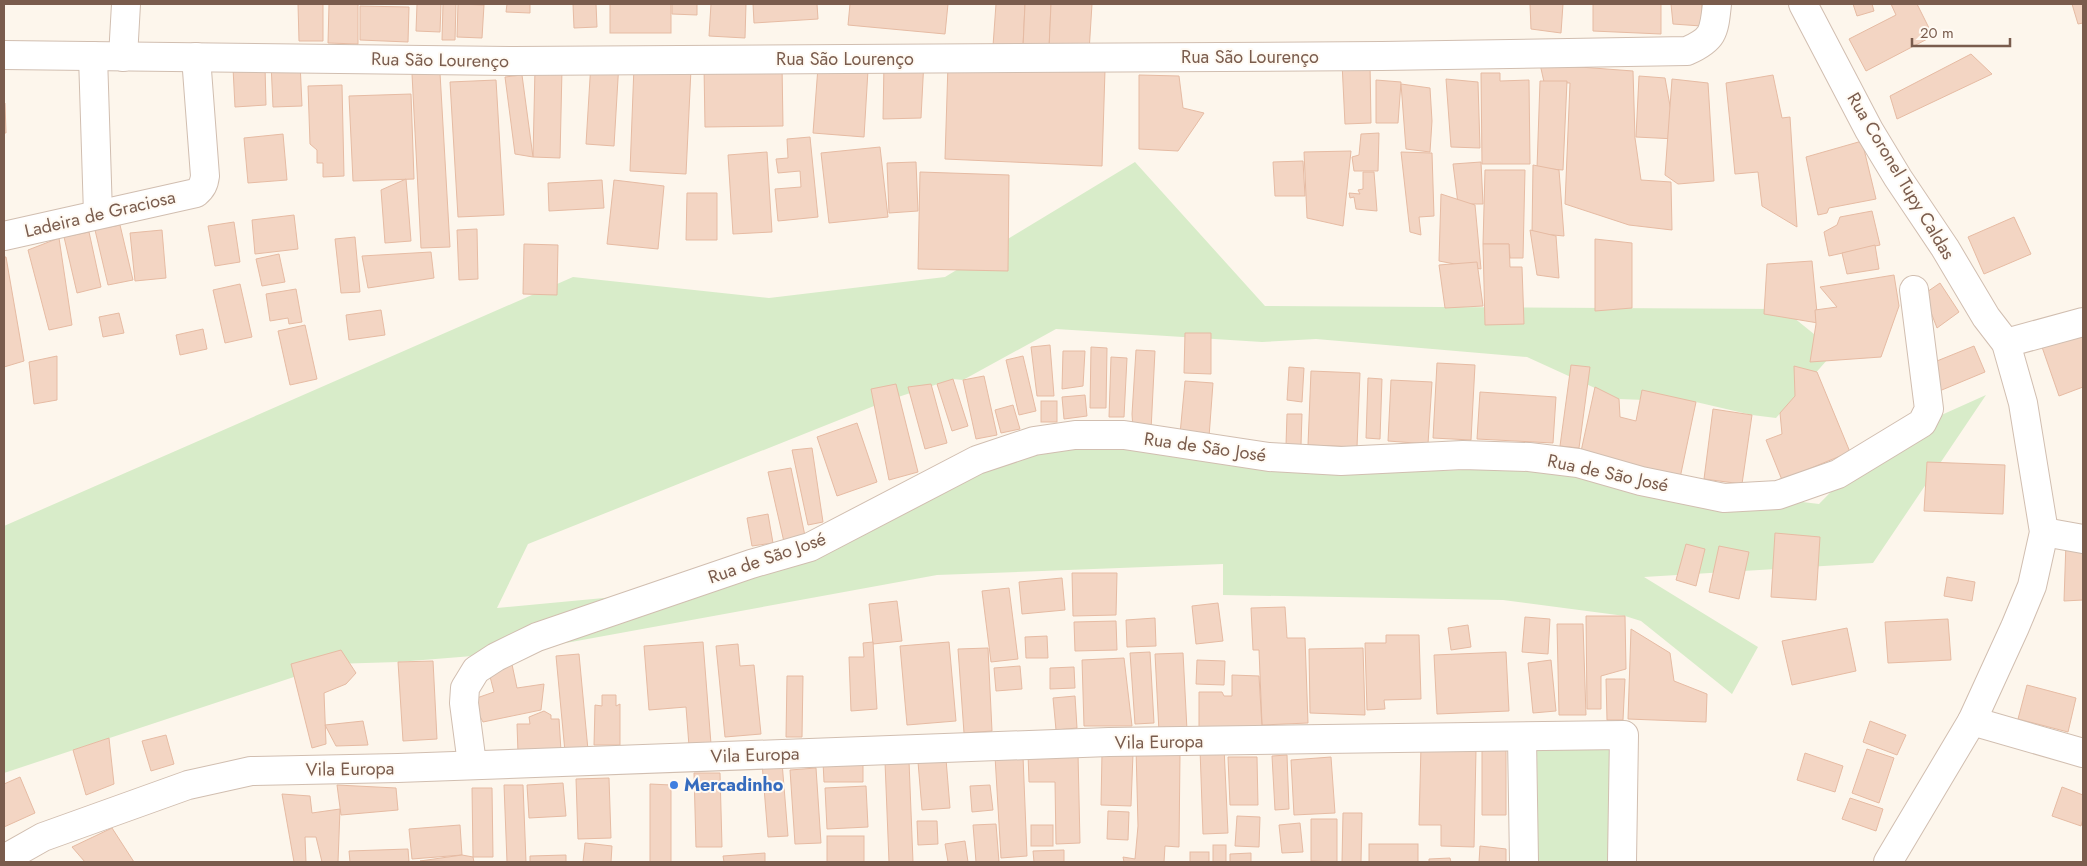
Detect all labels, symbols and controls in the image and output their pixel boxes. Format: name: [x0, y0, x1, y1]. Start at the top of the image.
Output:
scale bar: [1912, 15, 2010, 47]
text: 20 m: [1920, 22, 1954, 44]
street label: Rua São Lourenço: [1181, 44, 1319, 70]
street label: Rua São Lourenço: [371, 46, 509, 74]
street label: Rua São Lourenço: [776, 46, 914, 72]
street label: Rua Coronel Tupy Caldas: [1841, 88, 1961, 264]
street label: Ladeira de Graciosa: [22, 184, 178, 244]
street label: Rua de São José: [1142, 426, 1268, 468]
street label: Rua de São José: [1545, 447, 1671, 499]
street label: Rua de São José: [705, 526, 829, 590]
street label: Vila Europa: [1114, 728, 1204, 756]
street label: Vila Europa: [710, 740, 800, 770]
street label: Vila Europa: [305, 755, 395, 783]
place label: Mercadinho: [684, 772, 784, 798]
marker: Mercadinho: [668, 779, 680, 791]

